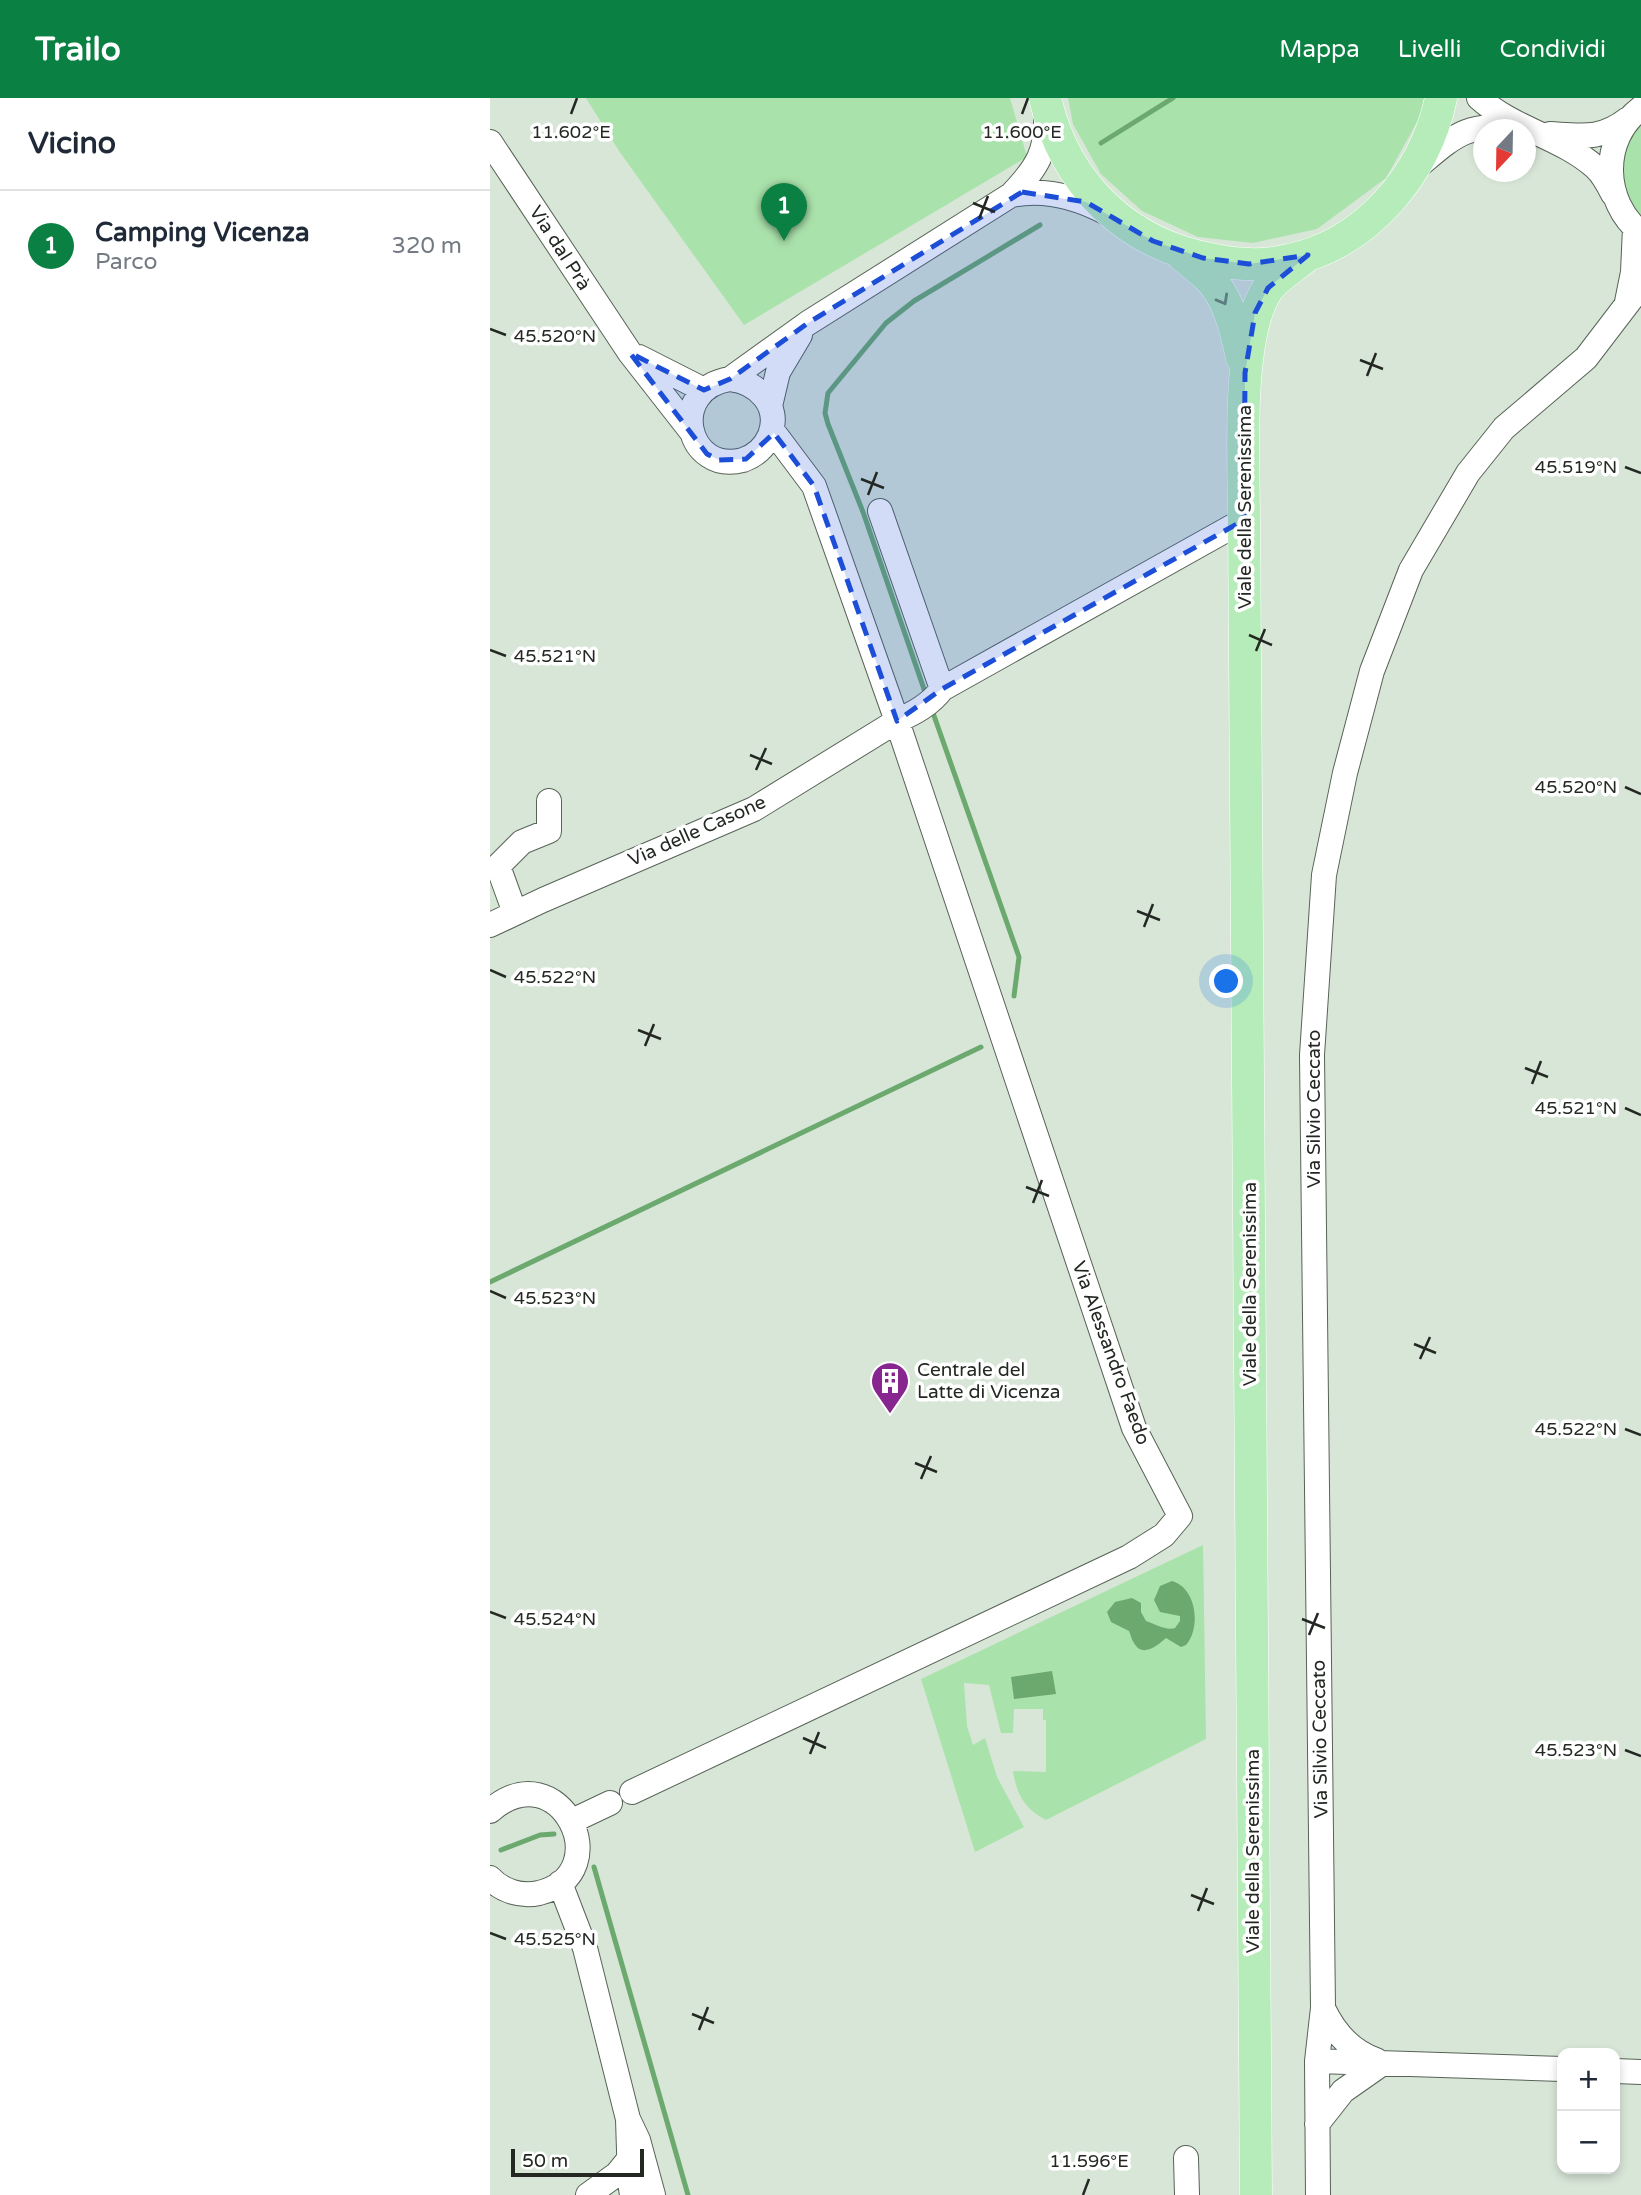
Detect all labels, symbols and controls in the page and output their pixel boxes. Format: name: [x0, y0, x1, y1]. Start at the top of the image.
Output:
text: Trailo: [35, 30, 121, 69]
text: Mappa: [1279, 35, 1360, 64]
text: Livelli: [1398, 35, 1462, 64]
text: Condividi: [1500, 35, 1606, 64]
north arrow: [1473, 119, 1536, 182]
text: 11.602°E: [531, 121, 611, 143]
text: 11.600°E: [982, 121, 1062, 143]
text: Vicino: [28, 125, 116, 162]
pin: 1: [761, 183, 807, 241]
street label: Via dal Prà: [525, 202, 595, 294]
text: Camping Vicenza: [95, 217, 310, 248]
text: 1: [44, 232, 58, 260]
text: 320 m: [392, 232, 462, 260]
text: Parco: [95, 248, 157, 276]
one-way arrow: [1215, 293, 1228, 305]
text: 45.520°N: [514, 325, 596, 347]
street label: Viale della Serenissima: [1234, 405, 1256, 609]
text: 45.519°N: [1535, 456, 1617, 478]
text: 45.521°N: [514, 645, 596, 667]
text: 45.520°N: [1535, 776, 1617, 798]
street label: Via delle Casone: [625, 791, 769, 871]
your location: [1209, 964, 1243, 998]
text: 45.522°N: [514, 966, 596, 988]
street label: Via Silvio Ceccato: [1303, 1030, 1325, 1188]
text: 45.521°N: [1535, 1097, 1617, 1119]
street label: Viale della Serenissima: [1239, 1182, 1261, 1386]
street label: Via Alessandro Faedo: [1067, 1258, 1155, 1448]
text: 45.523°N: [514, 1287, 596, 1309]
place label: Centrale del Latte di Vicenza: [917, 1359, 1060, 1403]
building icon: Centrale del Latte di Vicenza: [869, 1360, 911, 1415]
text: 45.522°N: [1535, 1418, 1617, 1440]
text: 45.524°N: [514, 1608, 596, 1630]
street label: Via Silvio Ceccato: [1308, 1660, 1332, 1818]
text: 45.523°N: [1535, 1739, 1617, 1761]
street label: Viale della Serenissima: [1242, 1749, 1264, 1953]
text: 45.525°N: [514, 1928, 596, 1950]
map controls: [1557, 2048, 1620, 2174]
button: +: [1557, 2048, 1620, 2111]
button: −: [1557, 2111, 1620, 2174]
scale bar: [511, 2146, 644, 2178]
text: 50 m: [522, 2150, 568, 2172]
text: 11.596°E: [1049, 2150, 1129, 2172]

